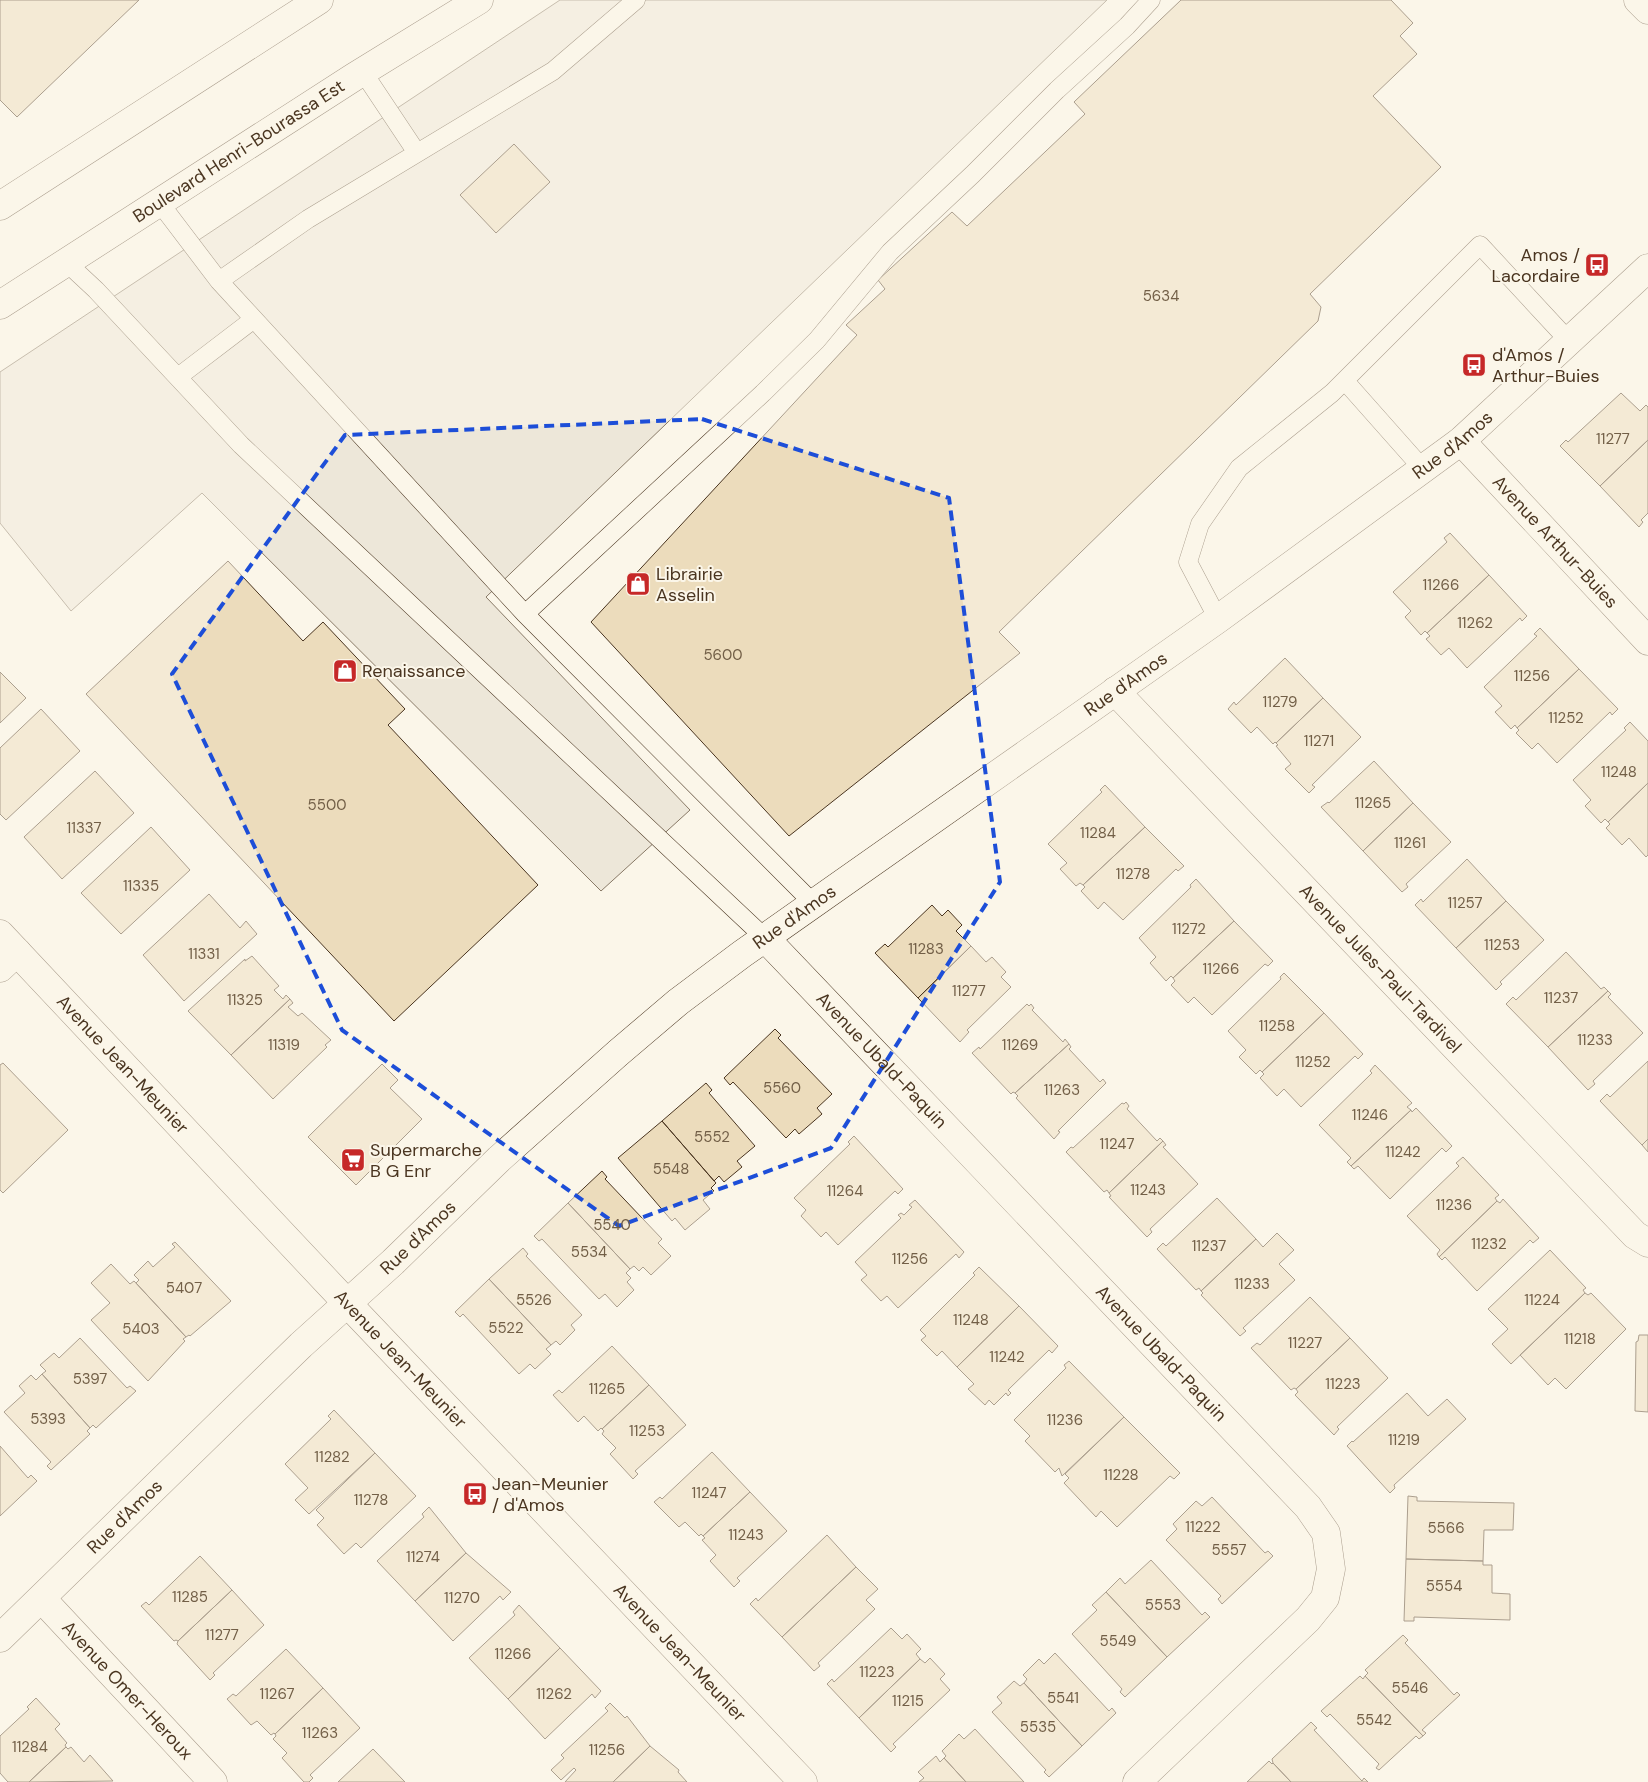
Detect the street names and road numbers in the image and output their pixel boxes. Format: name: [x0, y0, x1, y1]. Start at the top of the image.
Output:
street label: Boulevard Henri-Bourassa Est: [128, 74, 349, 228]
street label: Rue d'Amos: [1407, 406, 1498, 485]
street label: Avenue Arthur-Buies: [1487, 470, 1623, 613]
street label: Rue d'Amos: [1079, 646, 1172, 722]
street label: Rue d'Amos: [748, 879, 841, 955]
street label: Avenue Jules-Paul-Tardivel: [1294, 879, 1467, 1058]
street label: Avenue Ubald-Paquin: [811, 987, 953, 1134]
street label: Avenue Jean-Meunier: [51, 990, 194, 1139]
street label: Rue d'Amos: [375, 1195, 461, 1280]
street label: Avenue Ubald-Paquin: [1090, 1280, 1232, 1427]
street label: Avenue Jean-Meunier: [329, 1285, 472, 1434]
street label: Rue d'Amos: [82, 1474, 168, 1559]
street label: Avenue Jean-Meunier: [608, 1578, 751, 1727]
street label: Avenue Omer-Heroux: [57, 1616, 198, 1765]

